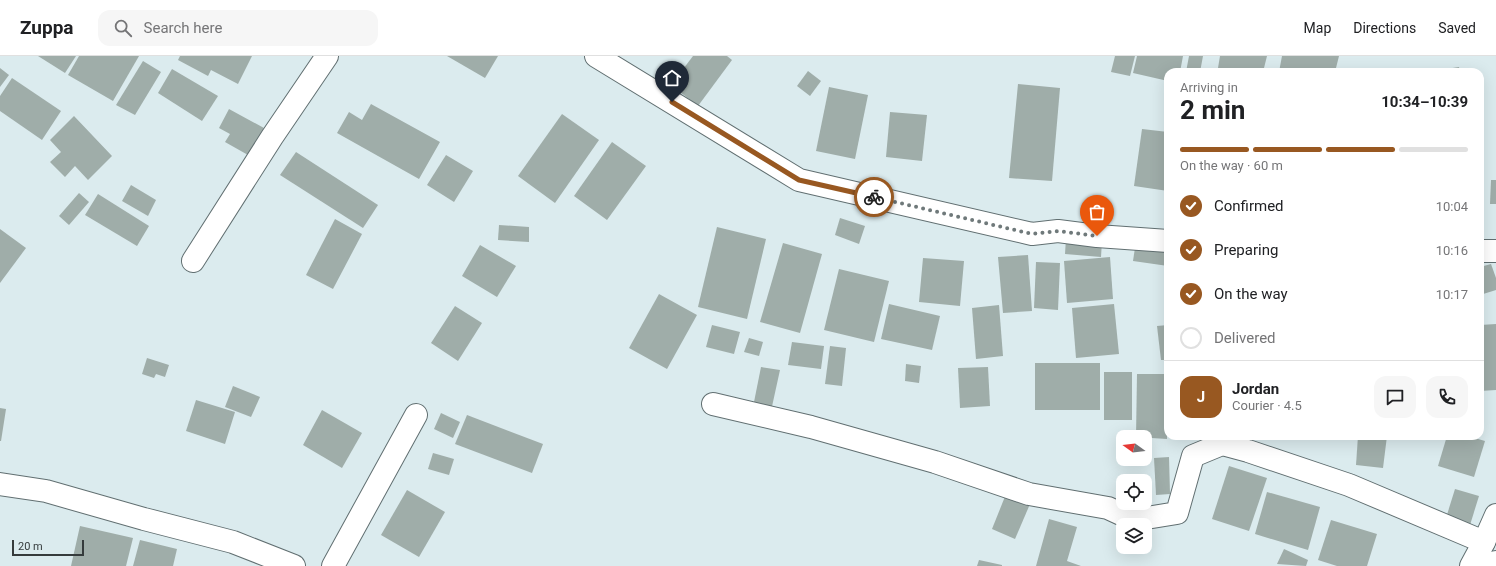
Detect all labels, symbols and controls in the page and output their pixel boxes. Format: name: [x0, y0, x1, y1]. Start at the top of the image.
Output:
search box: [98, 10, 378, 46]
text: Zuppa: [20, 16, 74, 39]
icon: search: [112, 17, 134, 39]
text: Search here: [144, 19, 222, 37]
text: Map: [1304, 20, 1331, 36]
text: Directions: [1353, 20, 1416, 36]
text: Saved: [1438, 20, 1476, 36]
pin: [655, 61, 689, 102]
icon: home: [661, 67, 683, 89]
text: Arriving in: [1180, 80, 1238, 95]
text: 10:34–10:39: [1381, 93, 1468, 111]
text: 2 min: [1180, 95, 1245, 125]
text: On the way · 60 m: [1180, 158, 1283, 173]
courier: [854, 177, 894, 217]
icon: bike: [863, 186, 885, 208]
pin: [1080, 195, 1114, 236]
icon: check: [1180, 195, 1202, 217]
text: Confirmed: [1214, 197, 1284, 215]
text: 10:04: [1436, 199, 1468, 214]
icon: bag: [1086, 201, 1108, 223]
icon: check: [1180, 239, 1202, 261]
text: Preparing: [1214, 241, 1278, 259]
text: 10:16: [1436, 243, 1468, 258]
icon: check: [1180, 283, 1202, 305]
text: On the way: [1214, 285, 1288, 303]
text: 10:17: [1436, 287, 1468, 302]
text: Delivered: [1214, 329, 1276, 347]
button: chat: [1374, 376, 1416, 418]
button: phone: [1426, 376, 1468, 418]
text: Jordan: [1232, 380, 1279, 398]
text: J: [1197, 388, 1205, 406]
text: Courier · 4.5: [1232, 398, 1302, 413]
north arrow: [1116, 430, 1152, 466]
map controls: [1116, 430, 1152, 554]
button: locate: [1116, 474, 1152, 510]
button: layers: [1116, 518, 1152, 554]
scale bar: [12, 538, 84, 557]
text: 20 m: [18, 540, 43, 553]

